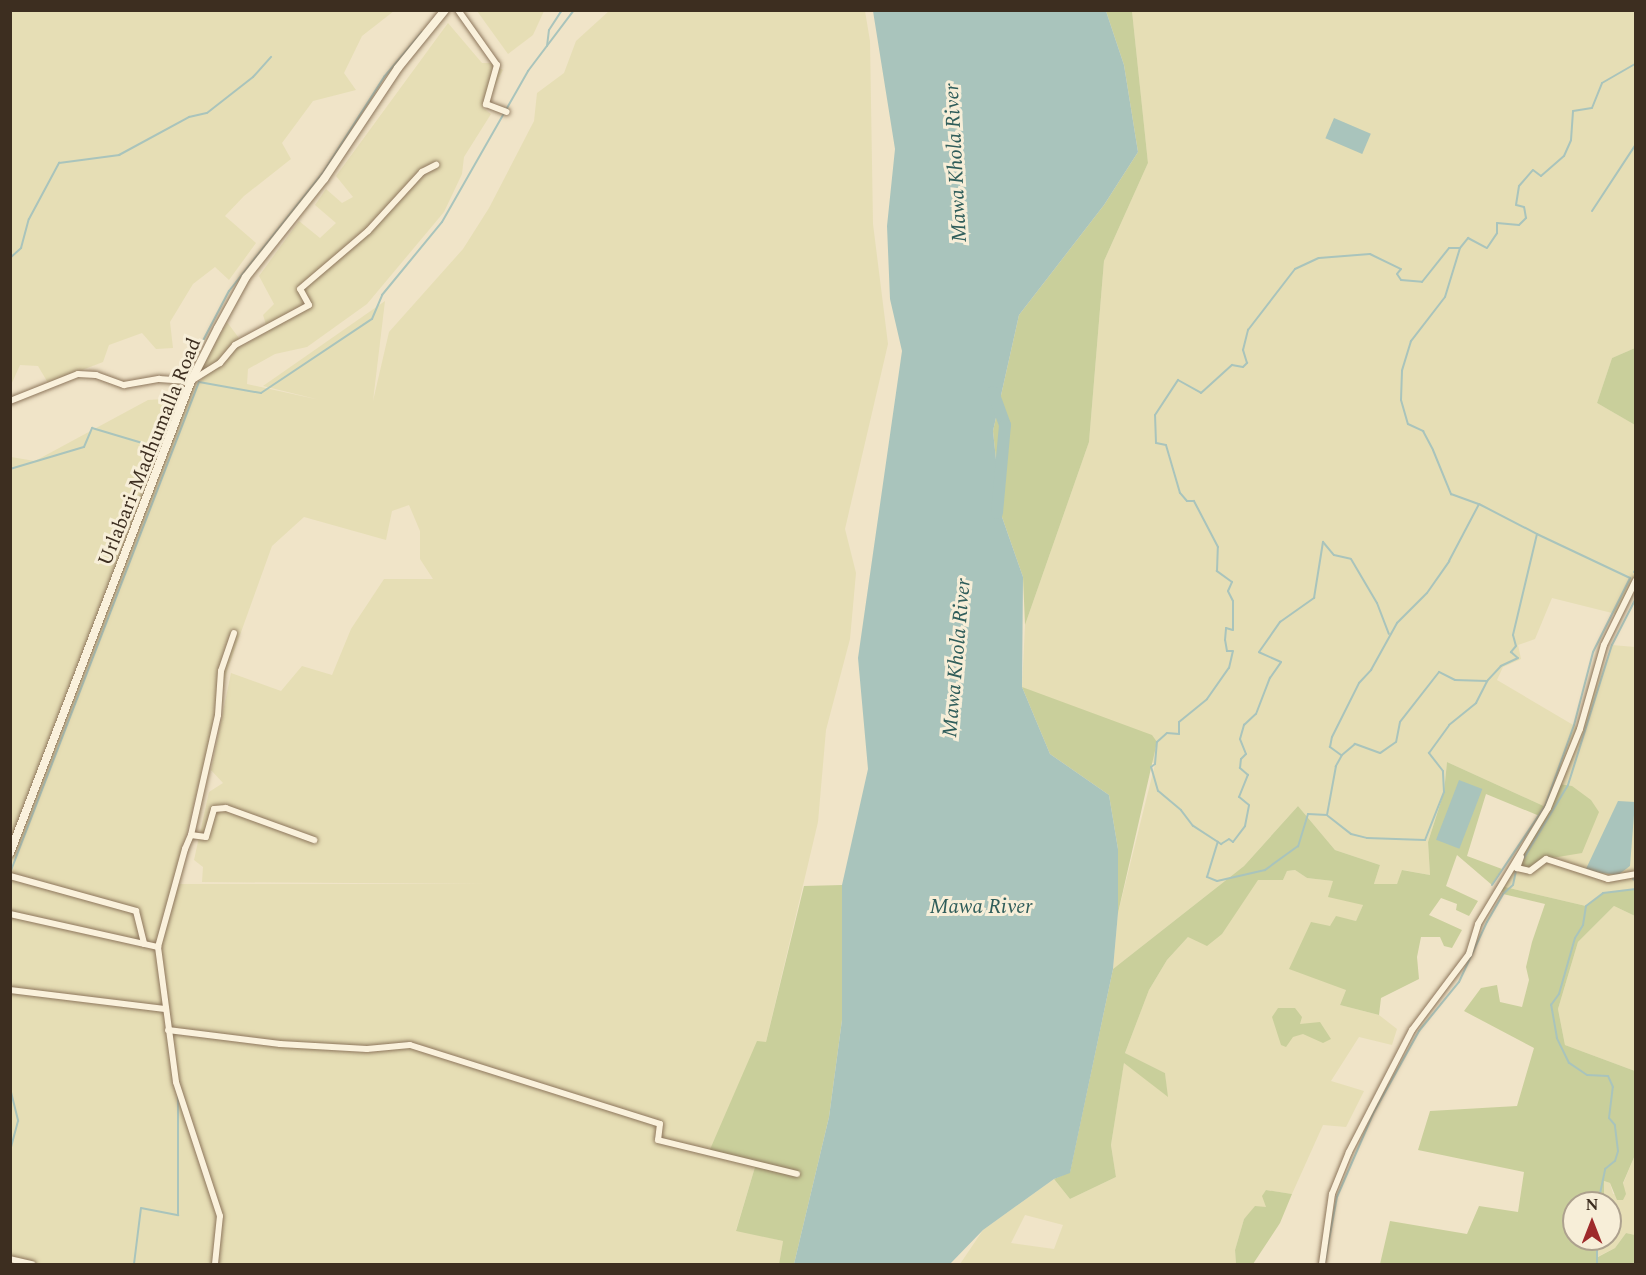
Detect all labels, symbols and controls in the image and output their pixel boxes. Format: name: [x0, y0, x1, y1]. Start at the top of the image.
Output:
water label: Mawa Khola River: [939, 83, 973, 243]
street label: Urlabari-Madhumalla Road: [93, 335, 207, 569]
water label: Mawa Khola River: [937, 577, 977, 739]
water label: Mawa River: [929, 894, 1033, 920]
north arrow: [1562, 1191, 1622, 1251]
text: N: [1585, 1193, 1599, 1217]

